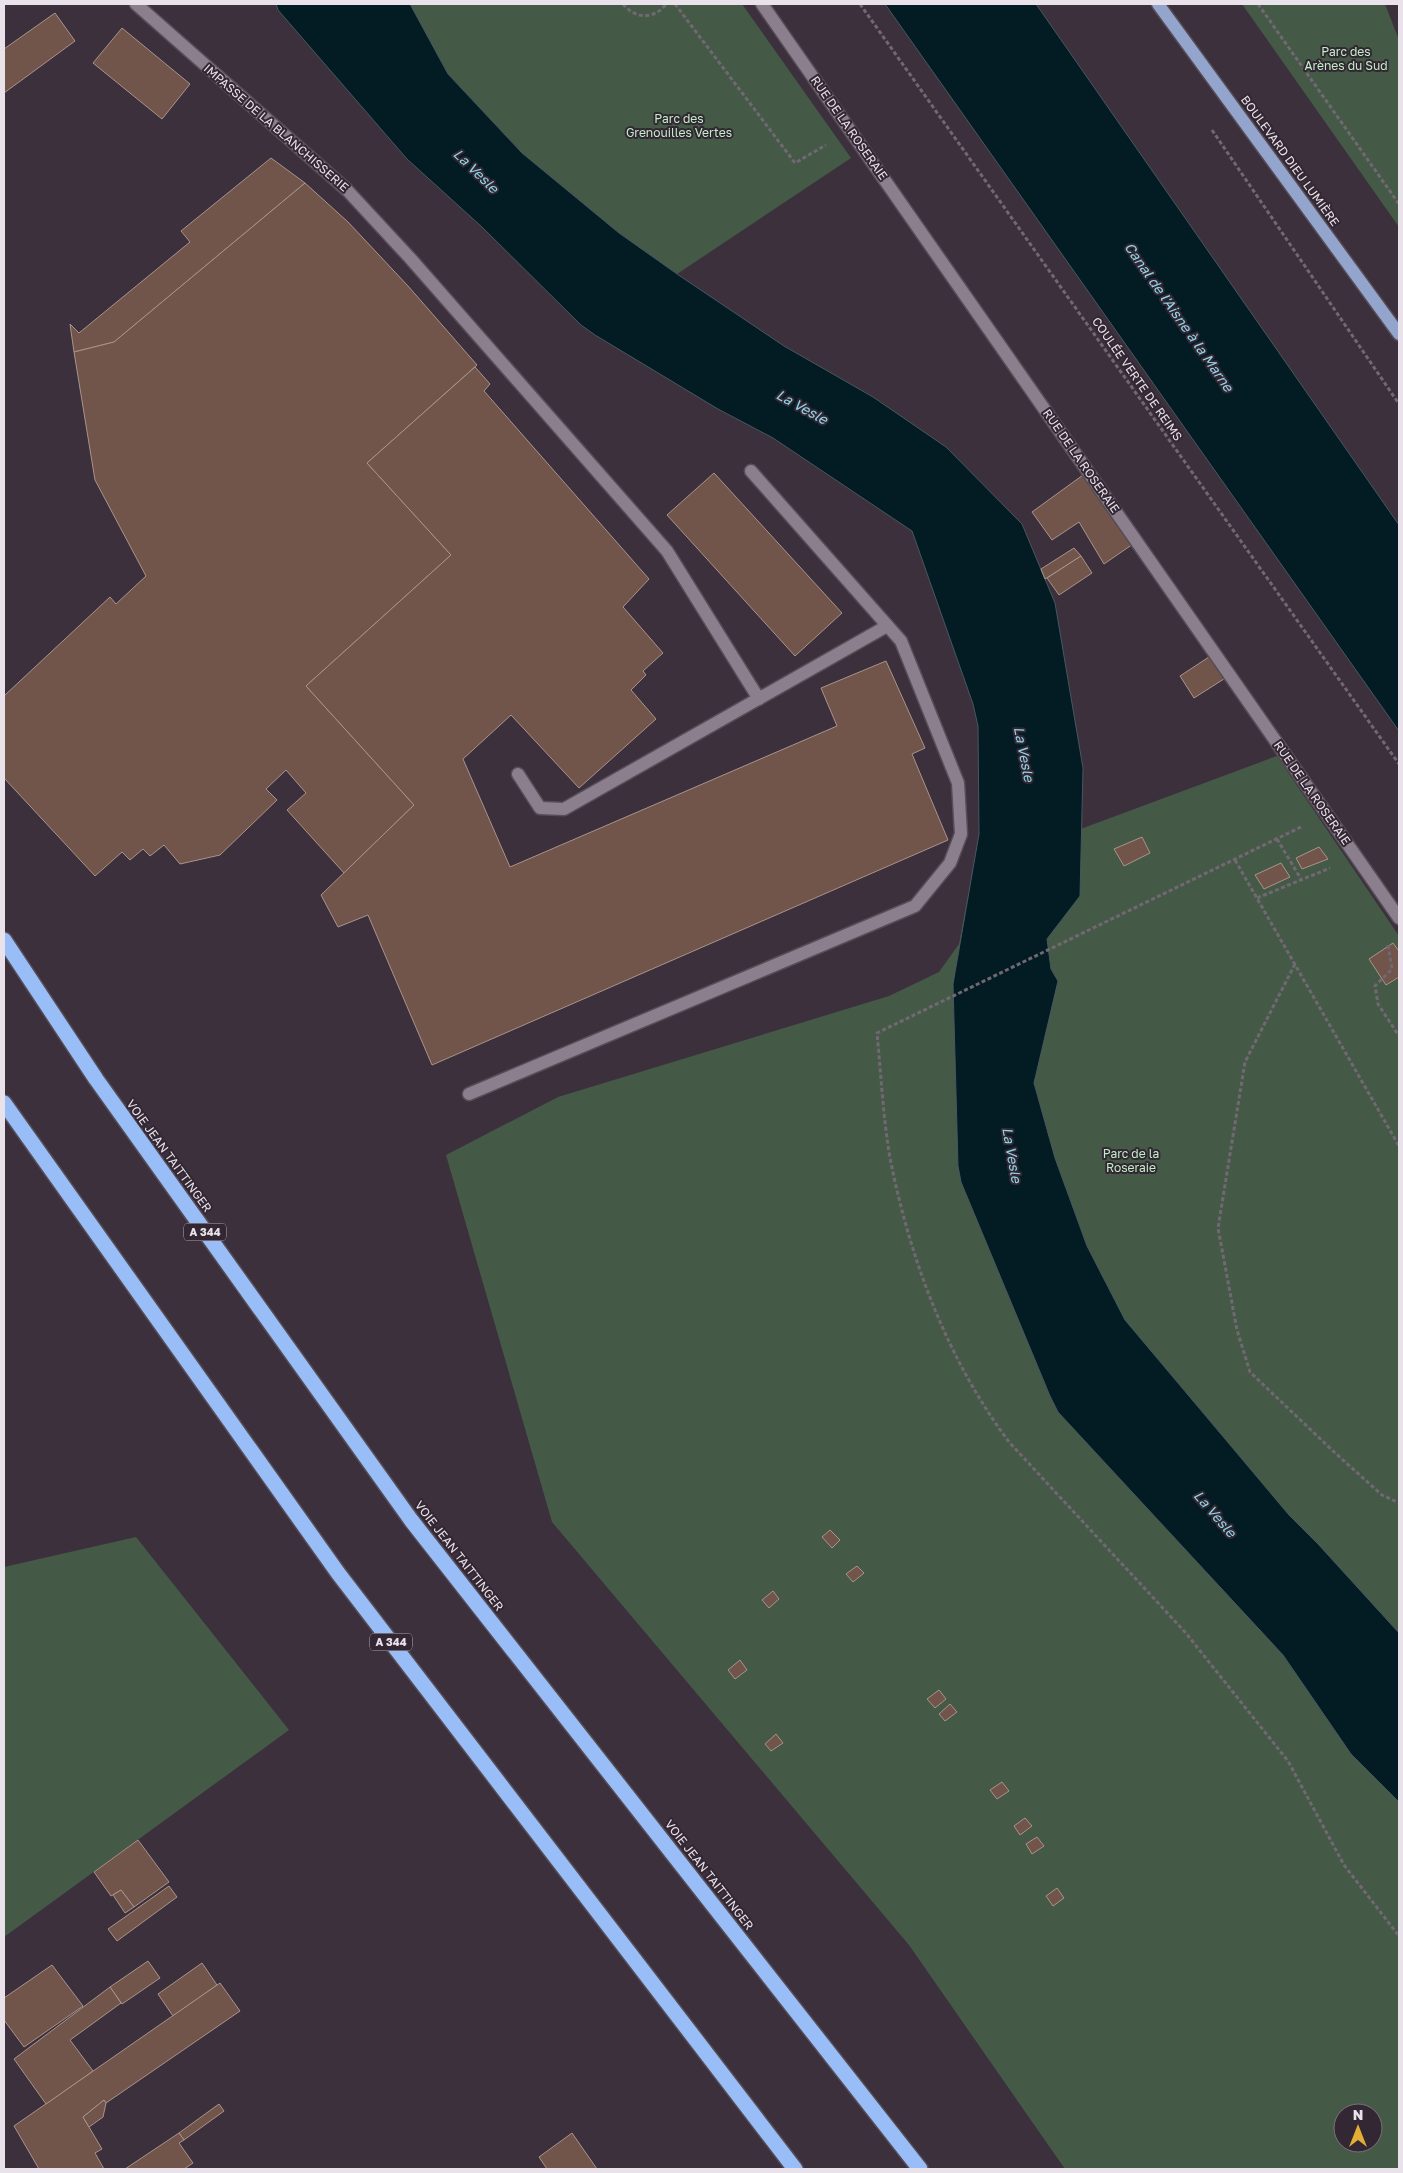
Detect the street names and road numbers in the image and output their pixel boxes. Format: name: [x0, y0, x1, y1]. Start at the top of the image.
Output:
street label: IMPASSE DE LA BLANCHISSERIE: [201, 61, 352, 195]
street label: RUE DE LA ROSERAIE: [808, 73, 891, 183]
street label: BOULEVARD DIEU LUMIÈRE: [1238, 92, 1343, 229]
street label: COULÉE VERTE DE REIMS: [1089, 314, 1186, 444]
street label: RUE DE LA ROSERAIE: [1040, 406, 1123, 516]
street label: RUE DE LA ROSERAIE: [1271, 738, 1354, 848]
street label: VOIE JEAN TAITTINGER: [124, 1097, 215, 1215]
road number: A 344: [184, 1224, 226, 1240]
street label: VOIE JEAN TAITTINGER: [412, 1498, 507, 1614]
road number: A 344: [370, 1634, 412, 1650]
street label: VOIE JEAN TAITTINGER: [662, 1817, 757, 1933]

